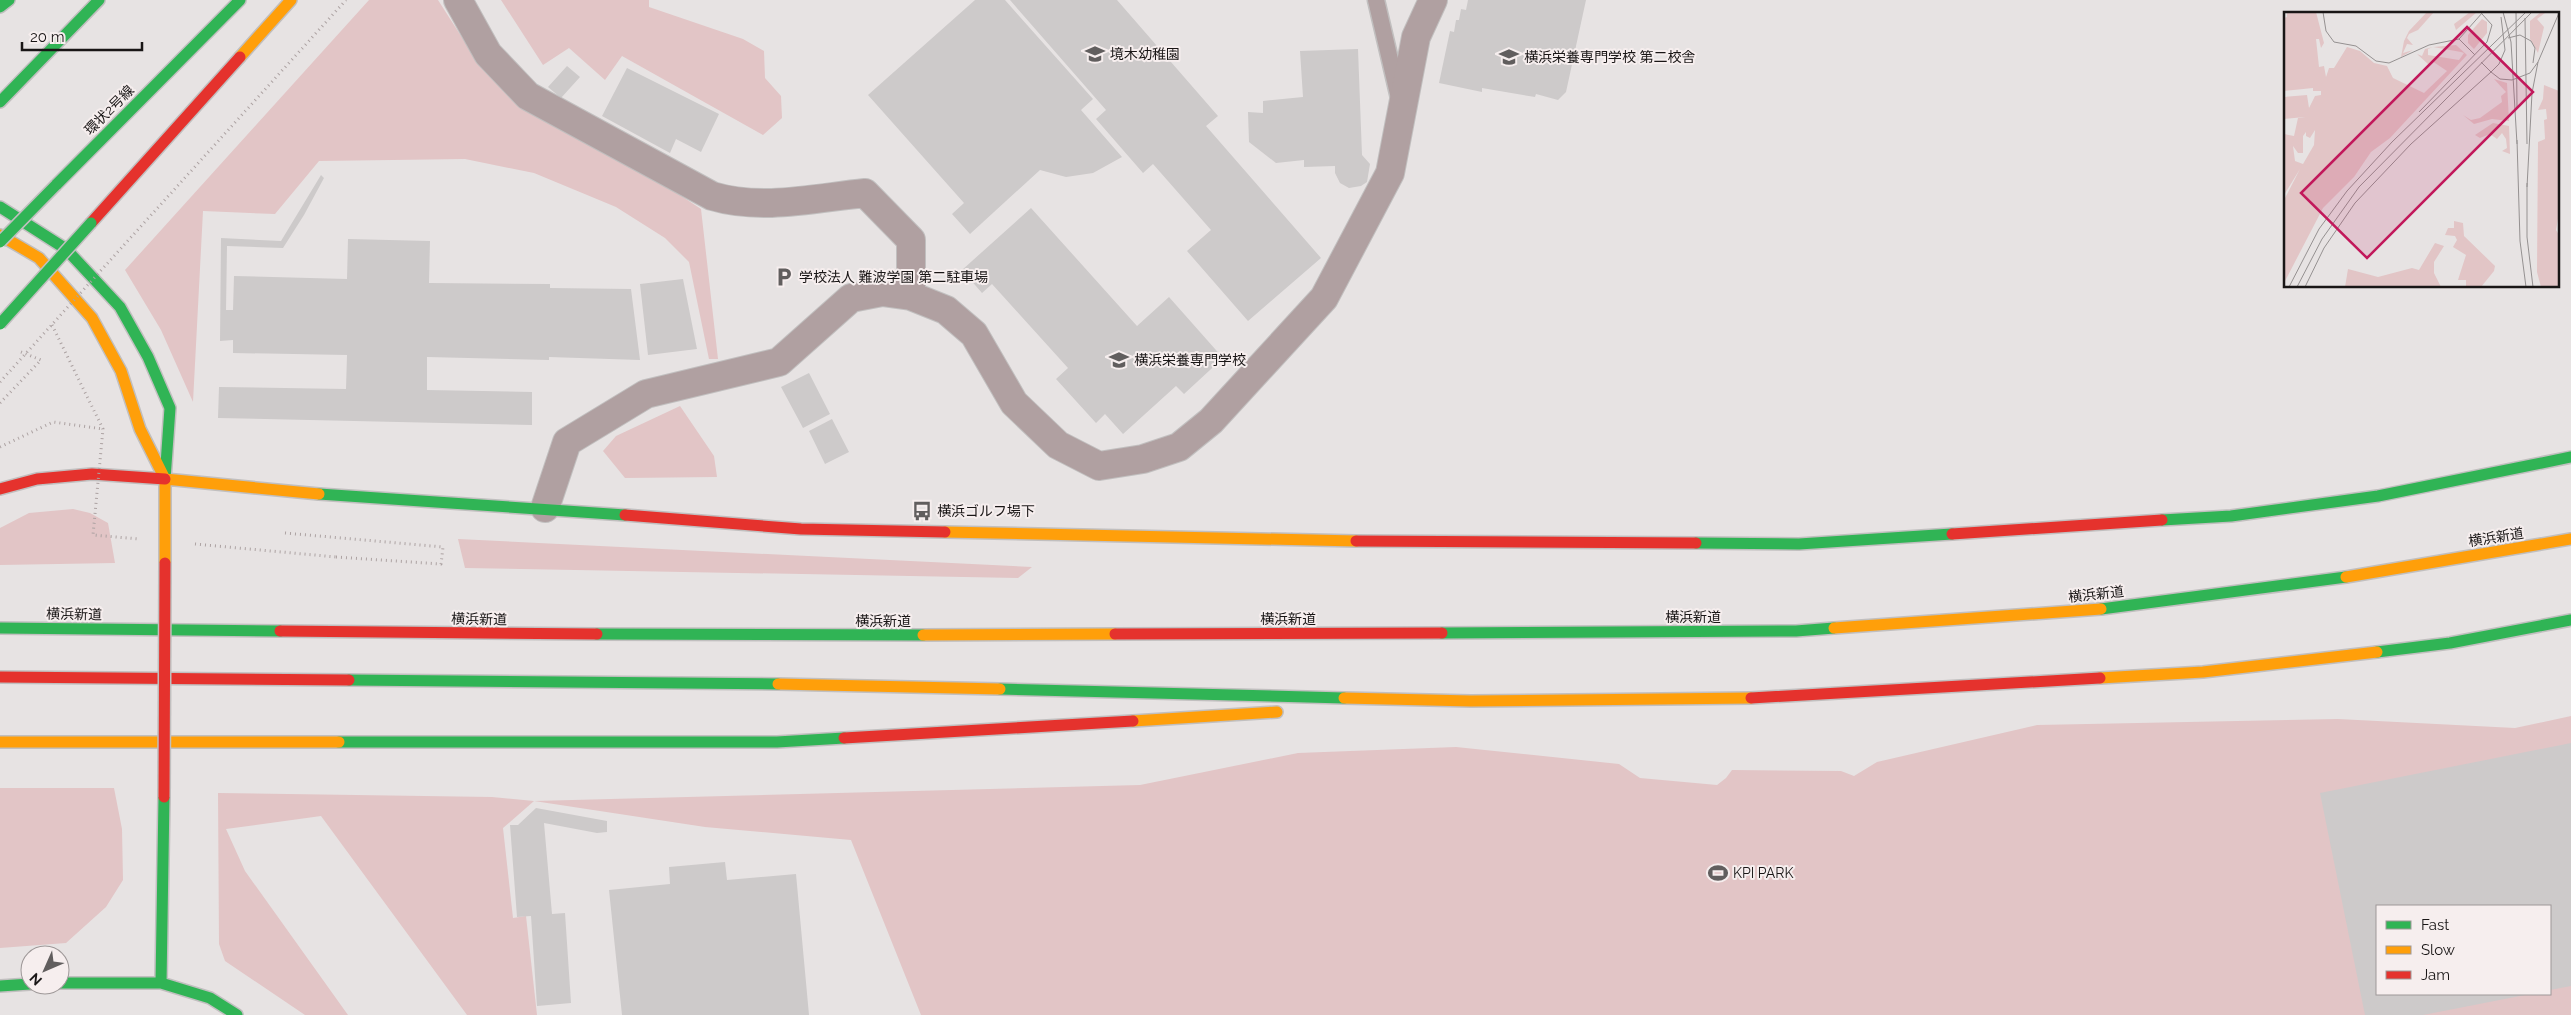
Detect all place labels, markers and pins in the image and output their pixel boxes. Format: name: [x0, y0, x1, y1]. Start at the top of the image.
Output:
school or university icon: 境木幼稚園: [1084, 43, 1106, 65]
place label: 境木幼稚園: [1110, 46, 1180, 62]
school or university icon: 横浜栄養専門学校 第二校舎: [1498, 46, 1520, 68]
place label: 横浜栄養専門学校 第二校舎: [1524, 49, 1696, 65]
parking icon: 学校法人 難波学園 第二駐車場: [773, 266, 795, 288]
place label: 学校法人 難波学園 第二駐車場: [799, 269, 988, 285]
school or university icon: 横浜栄養専門学校: [1108, 349, 1130, 371]
place label: 横浜栄養専門学校: [1134, 352, 1246, 368]
bus stop icon: 横浜ゴルフ場下: [911, 500, 933, 522]
place label: 横浜ゴルフ場下: [937, 503, 1035, 519]
sports icon: KPI PARK: [1707, 862, 1729, 884]
place label: KPI PARK: [1733, 865, 1793, 881]

